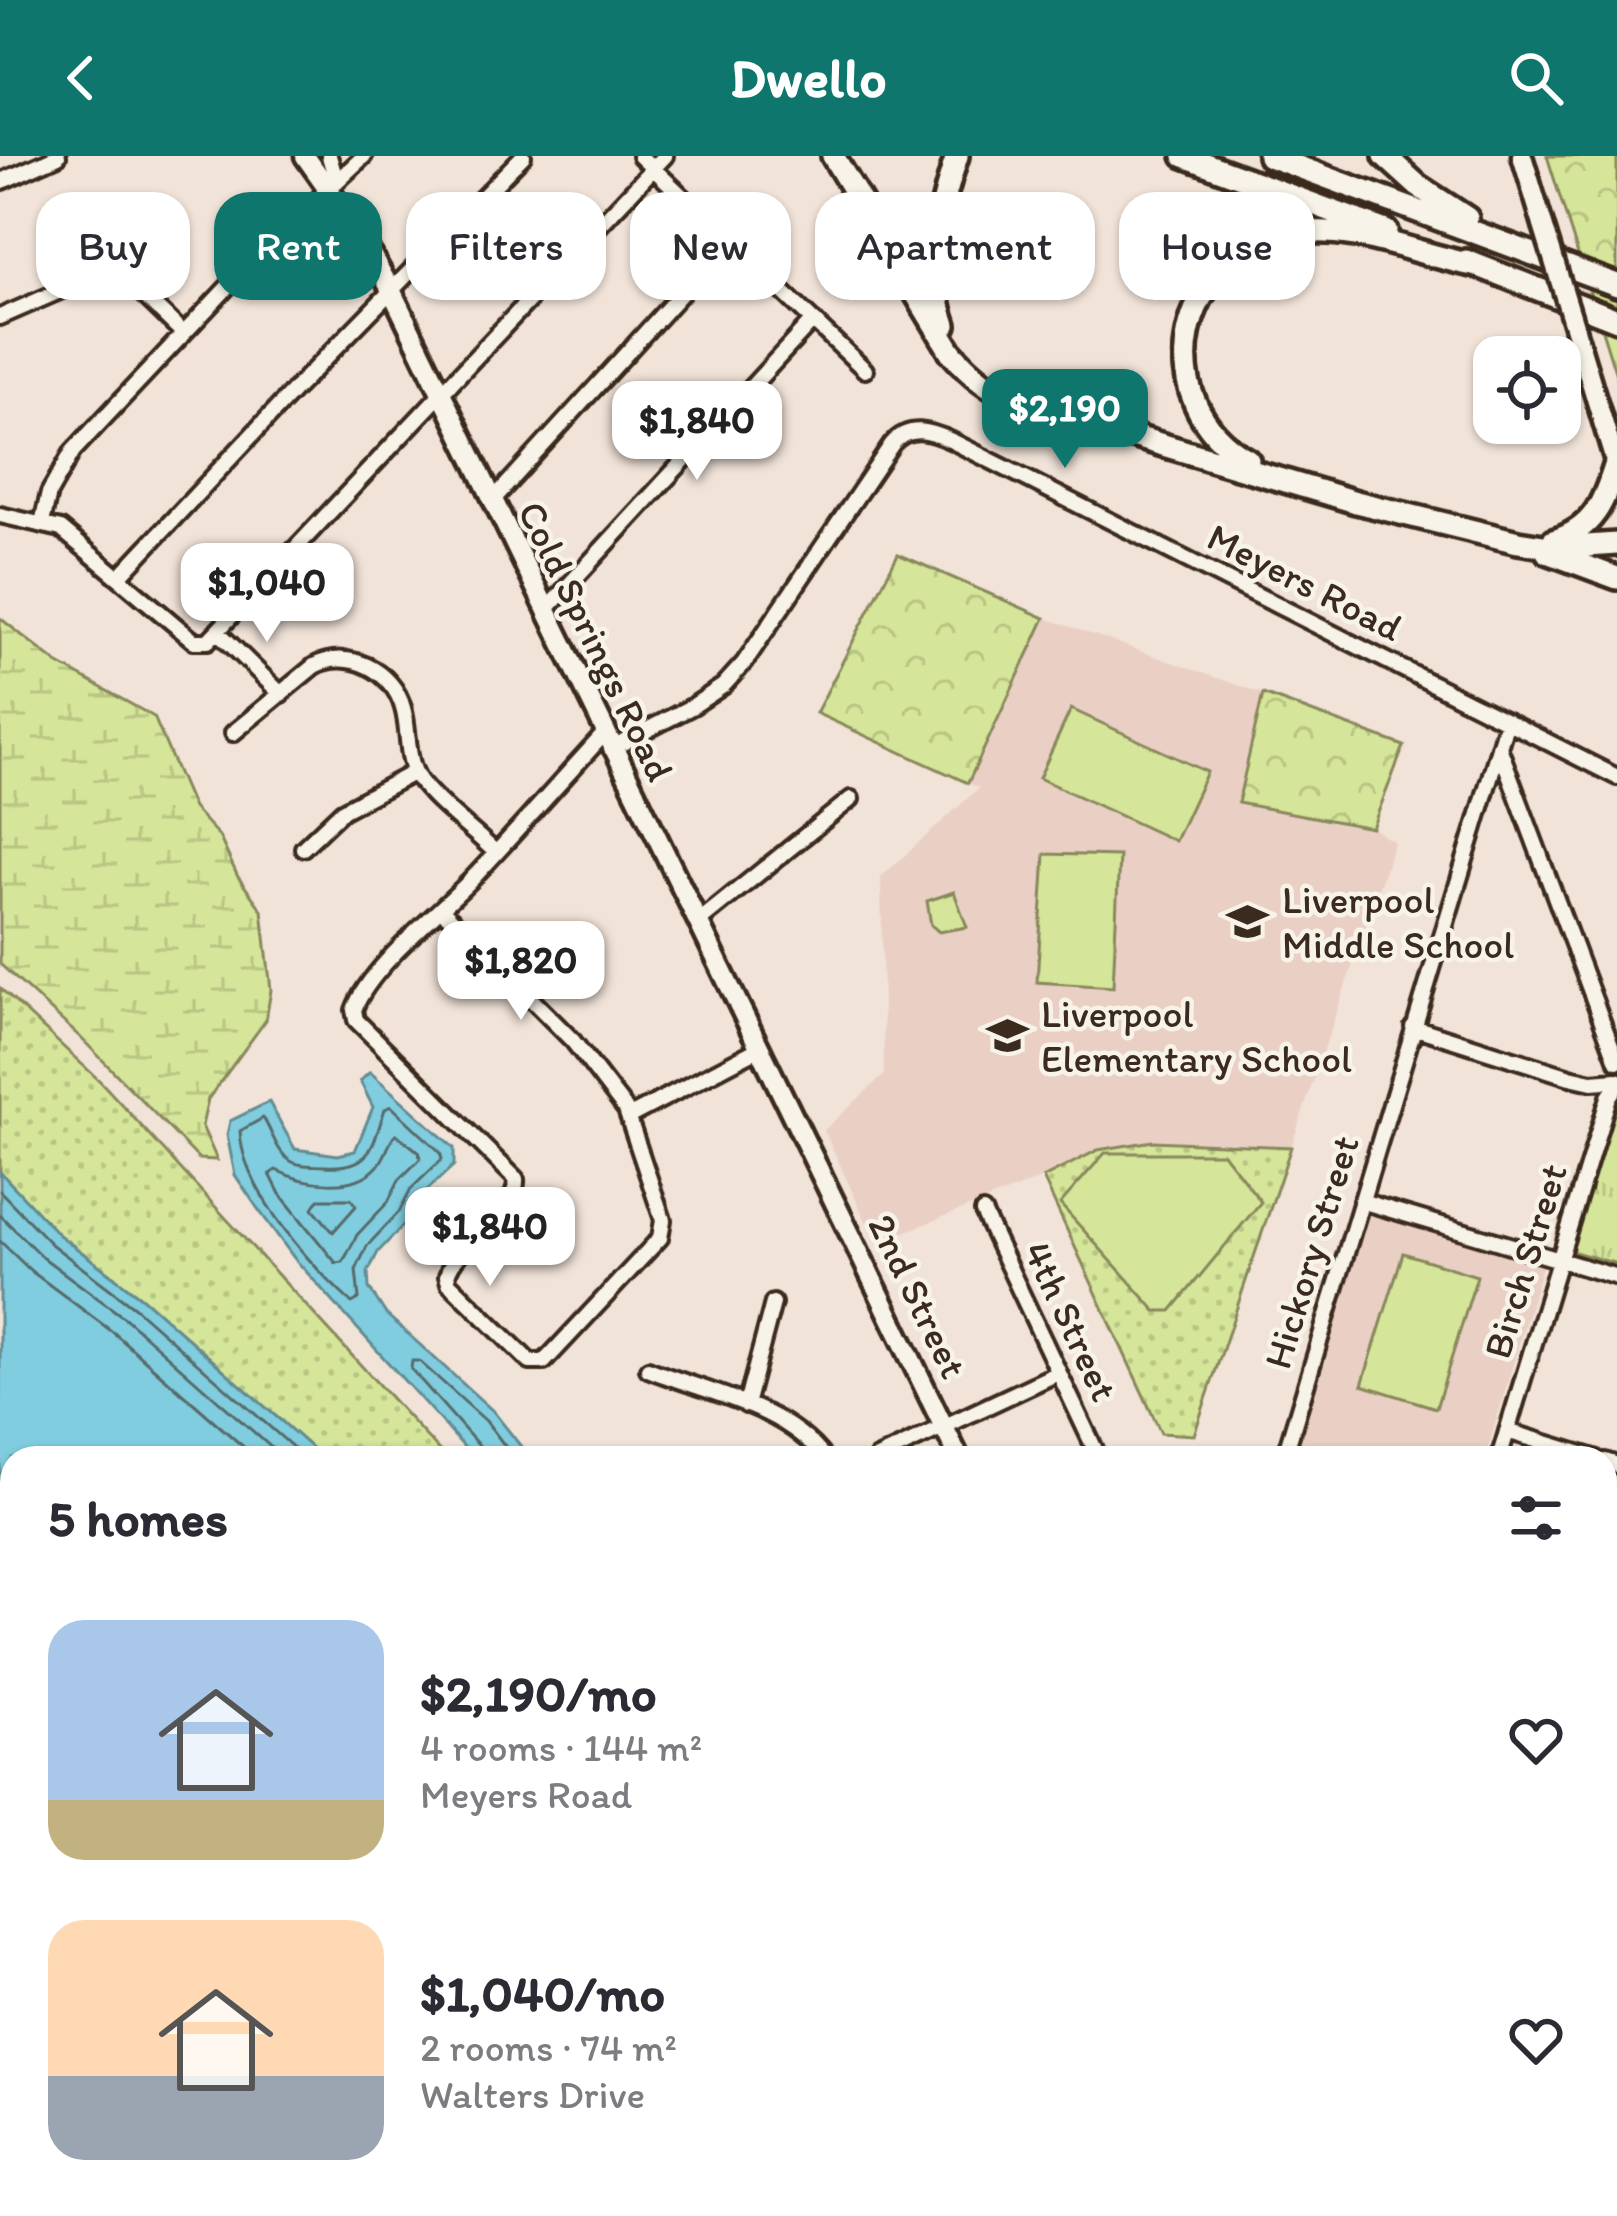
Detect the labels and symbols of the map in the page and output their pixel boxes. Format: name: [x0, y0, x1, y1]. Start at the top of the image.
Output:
pin: $2,190: [967, 369, 1163, 471]
pin: $1,840: [599, 381, 795, 483]
street label: Cold Springs Road: [508, 494, 684, 789]
street label: Meyers Road: [1200, 513, 1411, 651]
pin: $1,040: [169, 543, 365, 645]
place label: Liverpool Middle School: [1282, 876, 1514, 968]
school or university icon: Liverpool Middle School: [1225, 898, 1271, 944]
pin: $1,820: [423, 921, 619, 1023]
place label: Liverpool Elementary School: [1041, 990, 1352, 1082]
school or university icon: Liverpool Elementary School: [984, 1012, 1030, 1058]
street label: Hickory Street: [1253, 1130, 1369, 1374]
street label: Birch Street: [1473, 1158, 1577, 1364]
pin: $1,840: [392, 1187, 588, 1289]
street label: 2nd Street: [858, 1207, 978, 1385]
street label: 4th Street: [1014, 1234, 1128, 1408]

